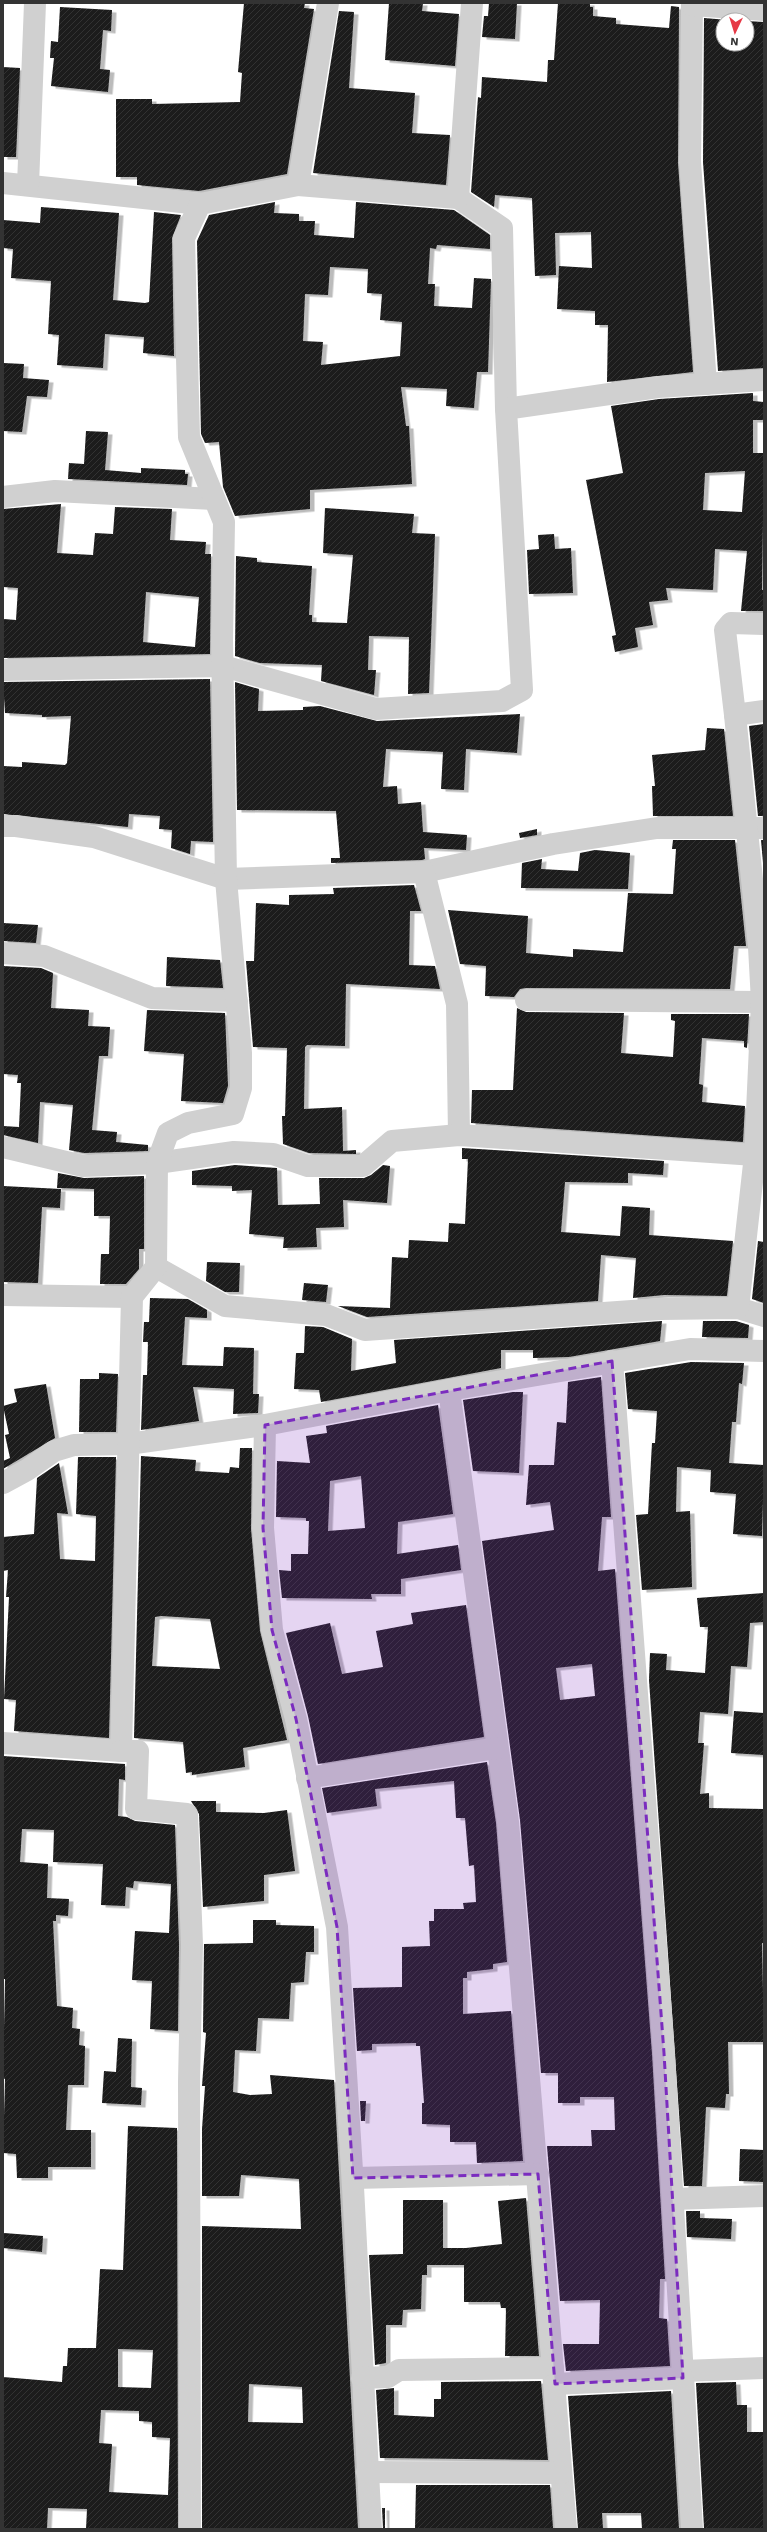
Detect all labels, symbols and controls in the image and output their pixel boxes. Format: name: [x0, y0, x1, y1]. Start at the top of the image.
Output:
north arrow: [715, 12, 755, 52]
text: N: [730, 35, 739, 48]

